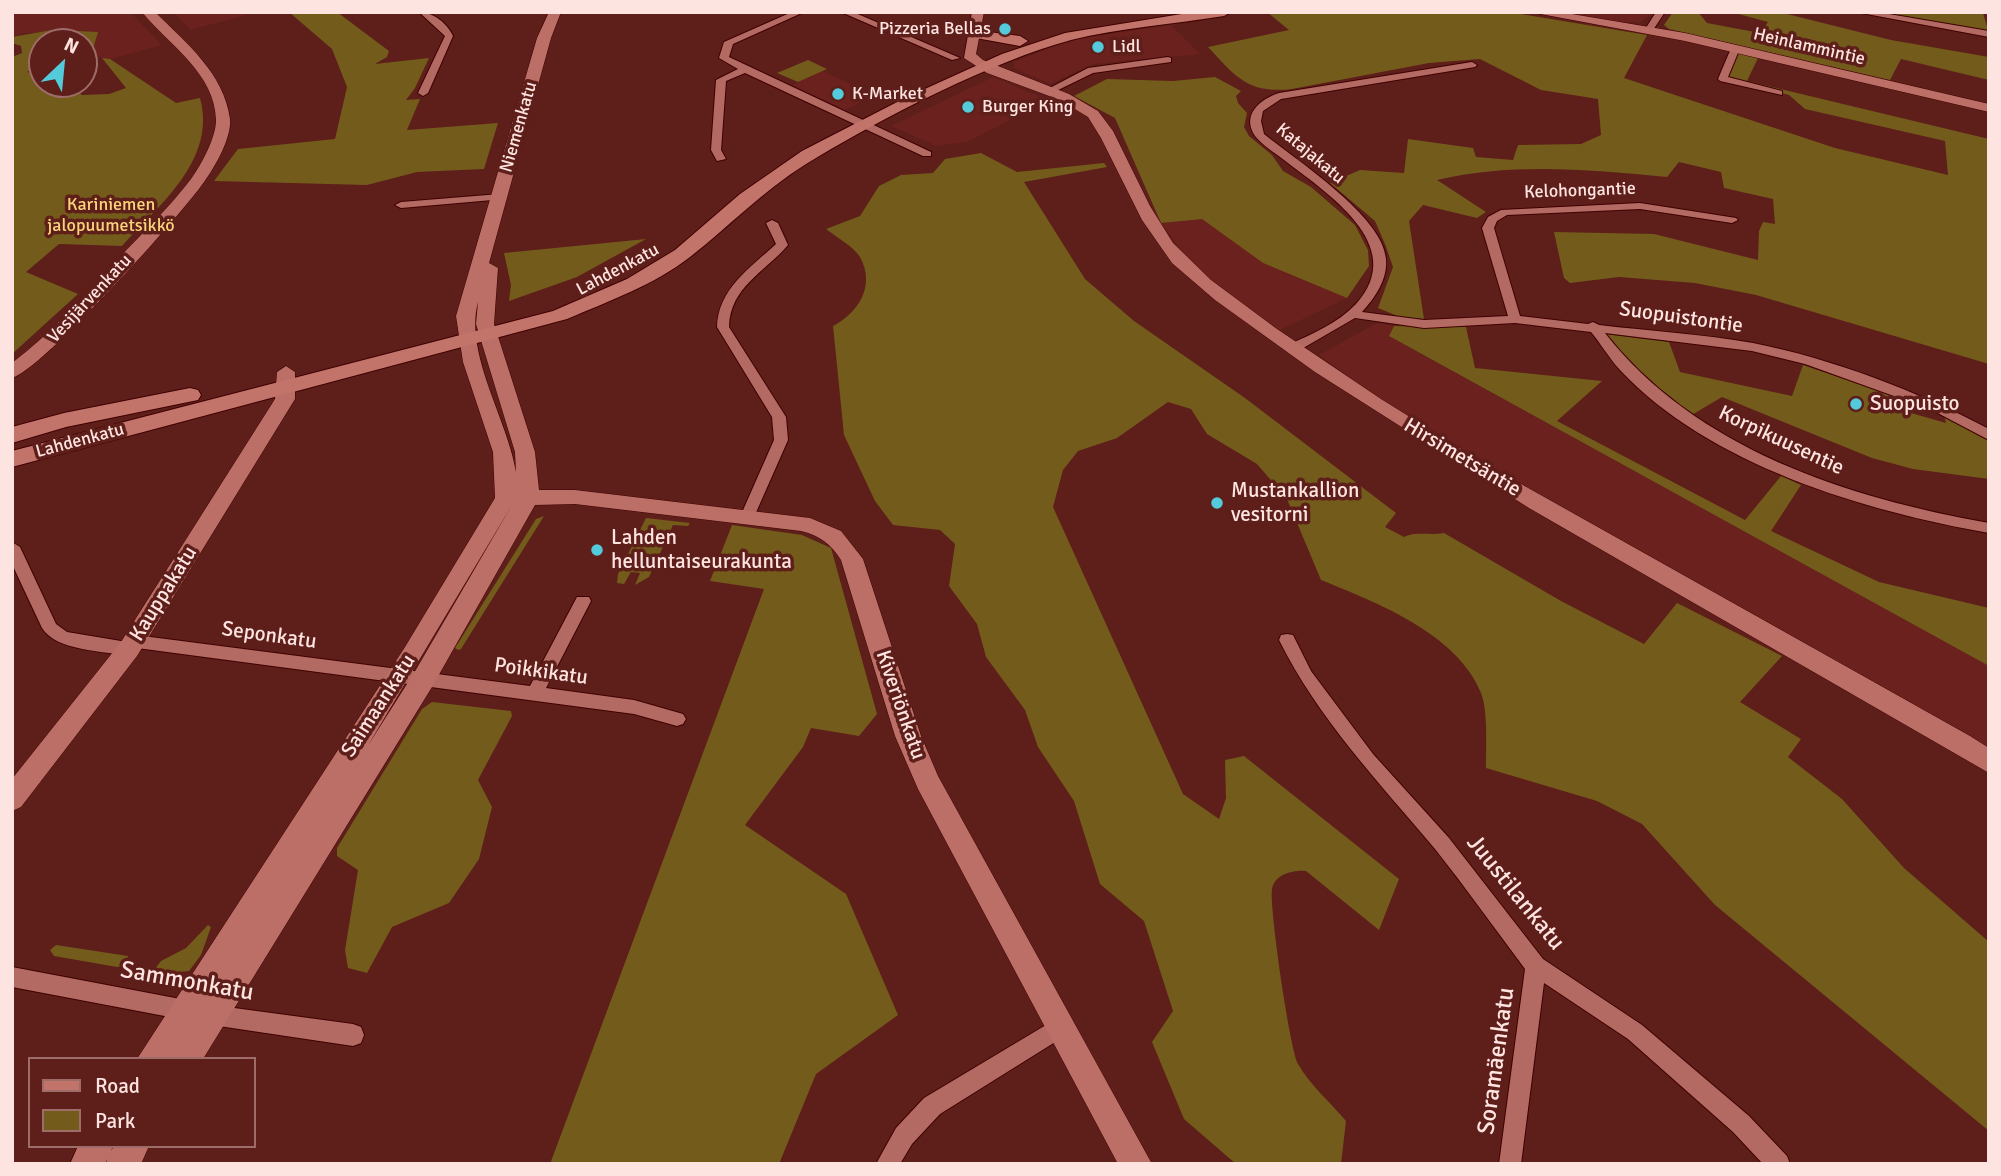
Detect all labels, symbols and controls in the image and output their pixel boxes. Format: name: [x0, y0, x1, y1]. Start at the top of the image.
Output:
place label: Pizzeria Bellas: [879, 18, 991, 40]
marker: Pizzeria Bellas: [997, 21, 1013, 37]
street label: Heinlammintie: [1751, 24, 1867, 70]
north arrow: [28, 28, 98, 98]
text: N: [60, 32, 83, 60]
place label: Lidl: [1112, 36, 1141, 58]
marker: Lidl: [1090, 39, 1106, 55]
street label: Niemenkatu: [496, 79, 542, 175]
place label: K-Market: [852, 83, 923, 105]
marker: K-Market: [830, 86, 846, 102]
place label: Burger King: [982, 96, 1073, 118]
marker: Burger King: [960, 99, 976, 115]
street label: Katajakatu: [1271, 119, 1349, 189]
street label: Kelohongantie: [1524, 178, 1636, 204]
park label: Kariniemen jalopuumetsikkö: [47, 194, 175, 236]
street label: Lahdenkatu: [573, 239, 663, 301]
street label: Vesijärvenkatu: [43, 250, 137, 348]
street label: Suopuistontie: [1618, 297, 1744, 339]
place label: Suopuisto: [1870, 391, 1960, 417]
marker: Suopuisto: [1848, 396, 1864, 412]
street label: Korpikuusentie: [1714, 401, 1848, 481]
street label: Hirsimetsäntie: [1399, 413, 1525, 503]
street label: Lahdenkatu: [33, 419, 127, 463]
place label: Mustankallion vesitorni: [1231, 478, 1359, 528]
marker: Mustankallion vesitorni: [1209, 495, 1225, 511]
place label: Lahden helluntaiseurakunta: [611, 525, 792, 575]
street label: Kauppakatu: [125, 542, 203, 646]
marker: Lahden helluntaiseurakunta: [589, 542, 605, 558]
street label: Seponkatu: [220, 617, 318, 655]
street label: Kiveriönkatu: [870, 647, 930, 763]
street label: Saimaankatu: [336, 650, 422, 762]
street label: Poikkikatu: [493, 653, 589, 691]
street label: Juustilankatu: [1460, 829, 1570, 957]
street label: Sammonkatu: [118, 956, 256, 1008]
street label: Soramäenkatu: [1472, 986, 1522, 1136]
legend: [28, 1057, 256, 1148]
text: Road: [95, 1073, 140, 1099]
text: Park: [95, 1108, 135, 1134]

